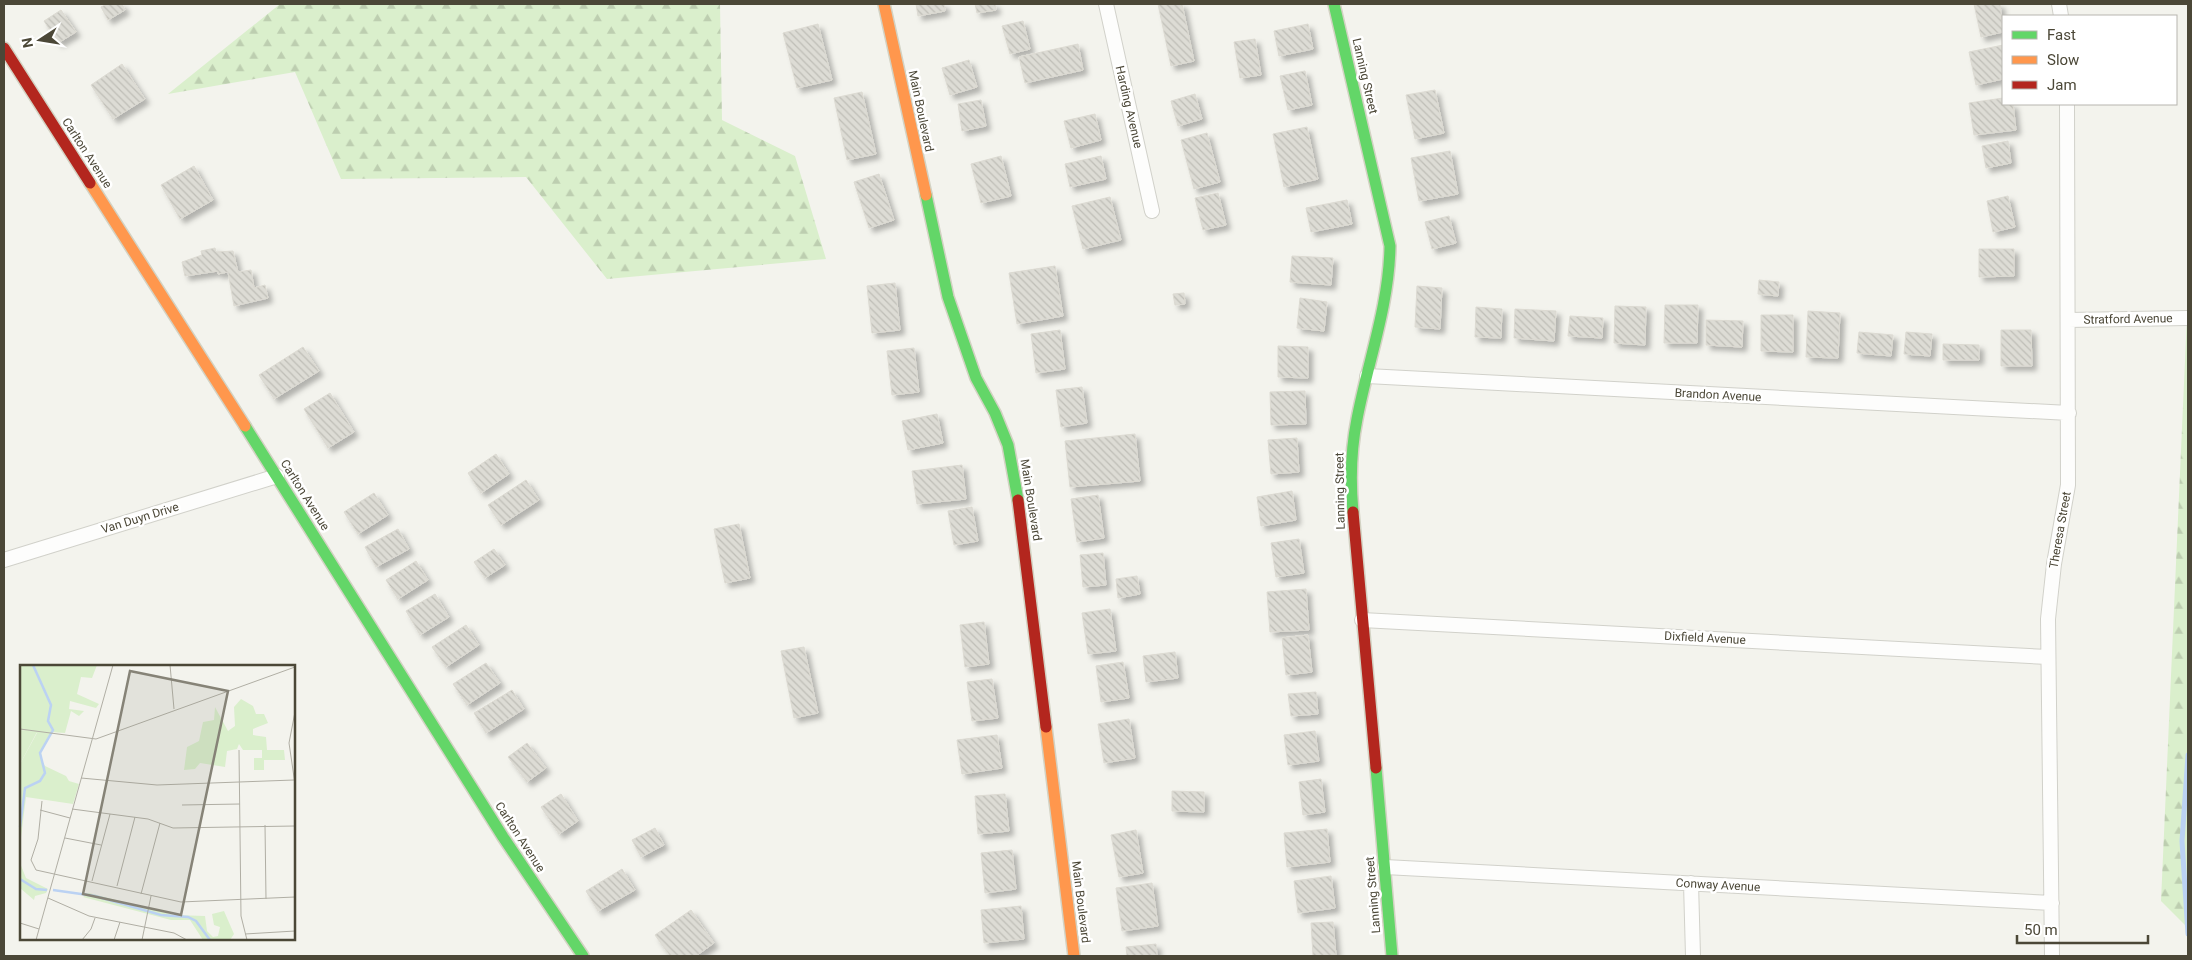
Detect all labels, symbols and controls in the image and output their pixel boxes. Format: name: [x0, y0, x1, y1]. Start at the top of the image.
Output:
north arrow: [15, 15, 65, 65]
legend: [2002, 15, 2177, 105]
text: Fast: [2047, 26, 2076, 44]
text: N: [18, 36, 36, 49]
street label: Lanning Street: [1349, 37, 1381, 115]
text: Slow: [2047, 51, 2079, 69]
street label: Harding Avenue: [1113, 64, 1145, 150]
street label: Main Boulevard: [906, 69, 936, 153]
text: Jam: [2047, 76, 2077, 94]
street label: Carlton Avenue: [59, 115, 115, 191]
street label: Stratford Avenue: [2083, 311, 2173, 327]
street label: Brandon Avenue: [1674, 386, 1762, 404]
street label: Lanning Street: [1332, 452, 1348, 530]
street label: Carlton Avenue: [278, 457, 332, 533]
street label: Main Boulevard: [1018, 458, 1044, 542]
street label: Theresa Street: [2046, 490, 2074, 570]
street label: Van Duyn Drive: [100, 500, 180, 536]
street label: Dixfield Avenue: [1664, 629, 1746, 647]
inset map: [20, 665, 295, 940]
street label: Carlton Avenue: [492, 799, 548, 875]
street label: Lanning Street: [1363, 856, 1383, 934]
street label: Main Boulevard: [1069, 860, 1093, 944]
street label: Conway Avenue: [1675, 876, 1761, 894]
scale bar: [2017, 912, 2148, 944]
text: 50 m: [2024, 921, 2058, 939]

